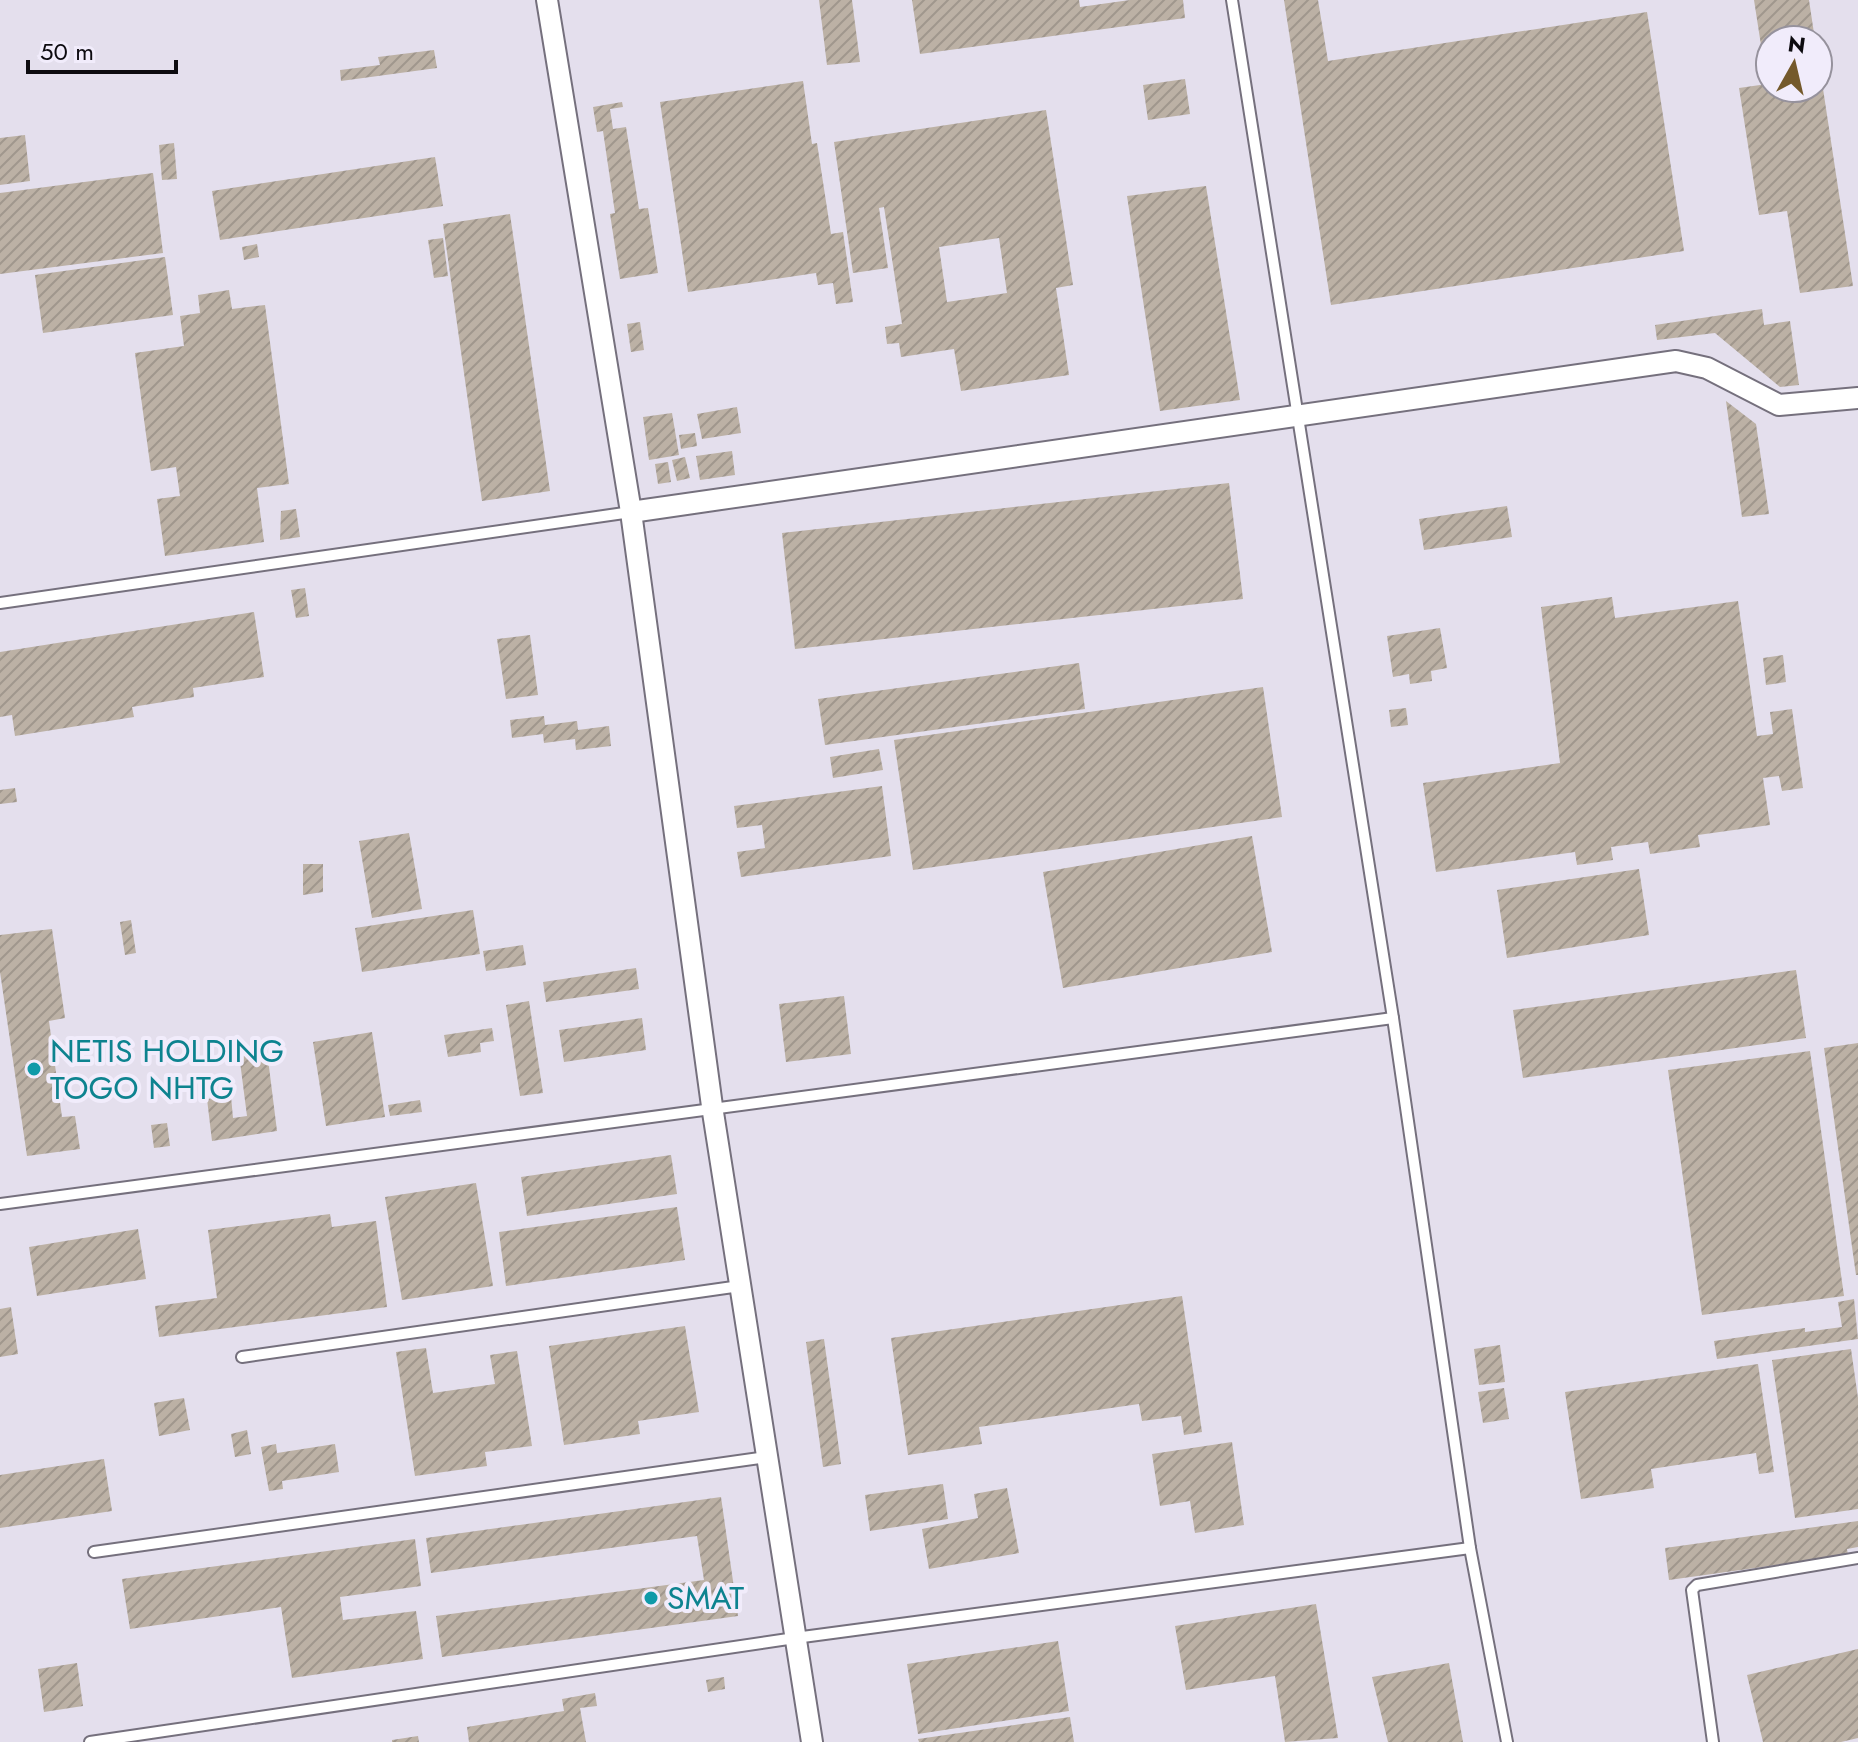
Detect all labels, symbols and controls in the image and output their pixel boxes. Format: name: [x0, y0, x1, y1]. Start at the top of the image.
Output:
scale bar: [28, 24, 176, 74]
north arrow: [1754, 24, 1834, 104]
text: N: [1786, 27, 1808, 61]
text: 50 m: [40, 34, 94, 69]
place label: NETIS HOLDING TOGO NHTG: [50, 1028, 284, 1111]
marker: NETIS HOLDING TOGO NHTG: [25, 1060, 43, 1078]
place label: SMAT: [667, 1575, 744, 1621]
marker: SMAT: [642, 1589, 660, 1607]

